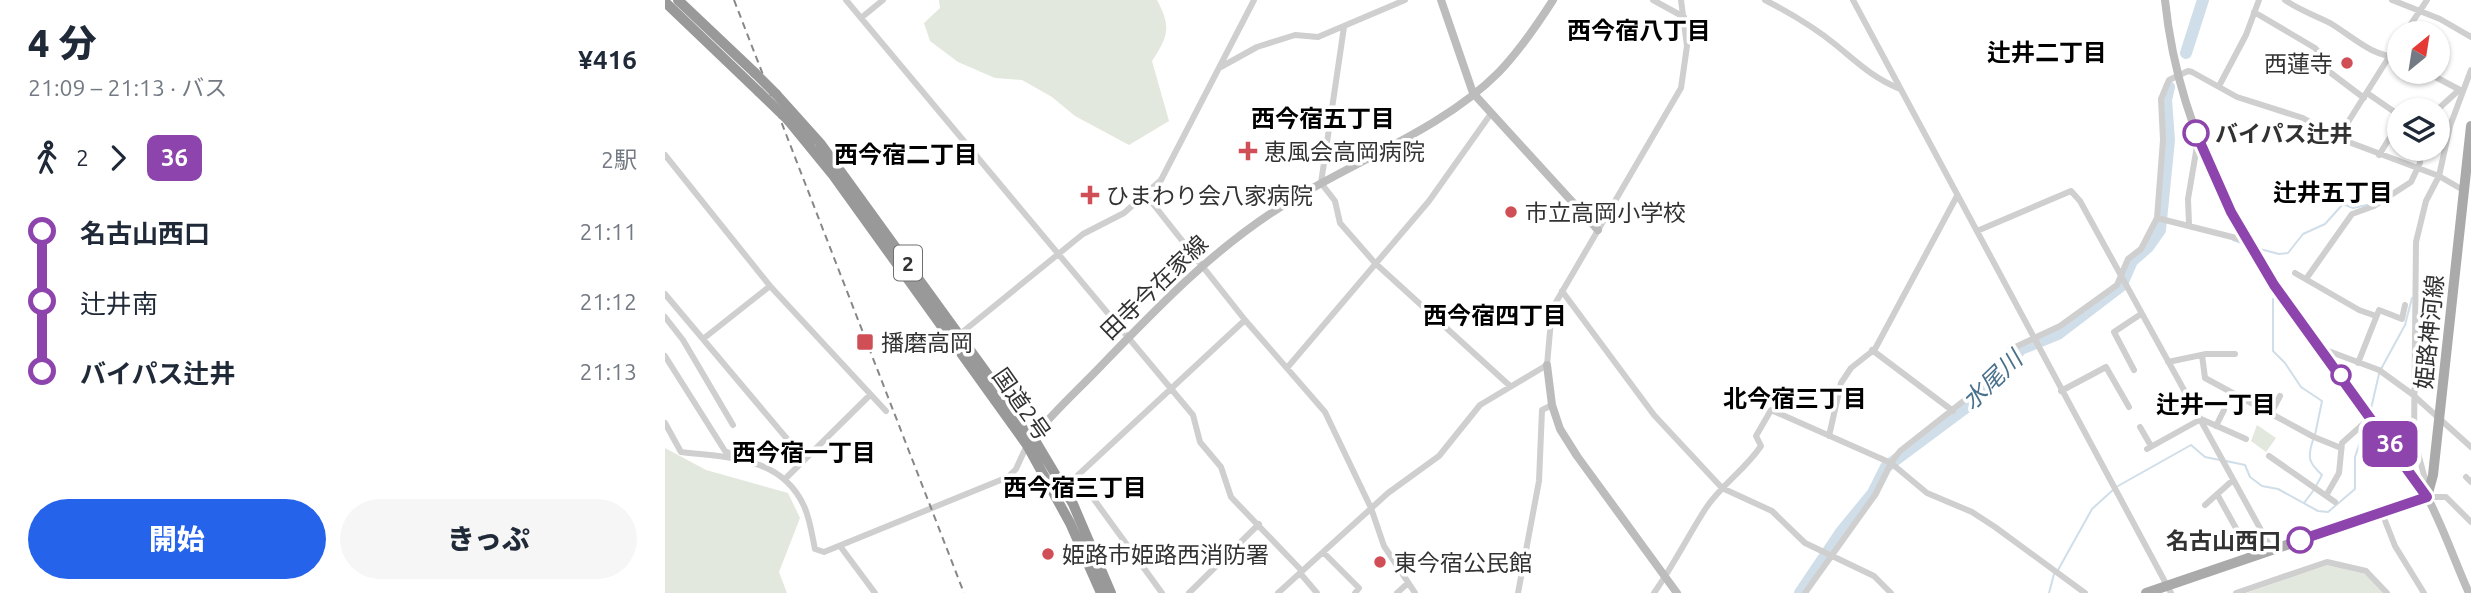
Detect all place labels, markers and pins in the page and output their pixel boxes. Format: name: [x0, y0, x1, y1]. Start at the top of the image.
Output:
place label: 西蓮寺: [2264, 51, 2333, 76]
marker: 西蓮寺: [2339, 55, 2355, 71]
marker: バイパス辻井: [2183, 120, 2209, 146]
place label: バイパス辻井: [2215, 121, 2353, 146]
place label: 恵風会高岡病院: [1264, 139, 1425, 164]
marker: 恵風会高岡病院: [1238, 141, 1258, 161]
place label: ひまわり会八家病院: [1106, 183, 1313, 208]
marker: ひまわり会八家病院: [1080, 185, 1100, 205]
place label: 市立高岡小学校: [1525, 200, 1686, 225]
marker: 市立高岡小学校: [1503, 204, 1519, 220]
place label: 播磨高岡: [881, 330, 973, 355]
marker: 播磨高岡: [855, 332, 875, 352]
unlabelled marker: [2331, 365, 2351, 385]
marker: 名古山西口: [2287, 527, 2313, 553]
place label: 名古山西口: [2166, 528, 2281, 553]
place label: 姫路市姫路西消防署: [1062, 542, 1269, 567]
marker: 姫路市姫路西消防署: [1040, 546, 1056, 562]
place label: 東今宿公民館: [1394, 550, 1532, 575]
marker: 東今宿公民館: [1372, 554, 1388, 570]

